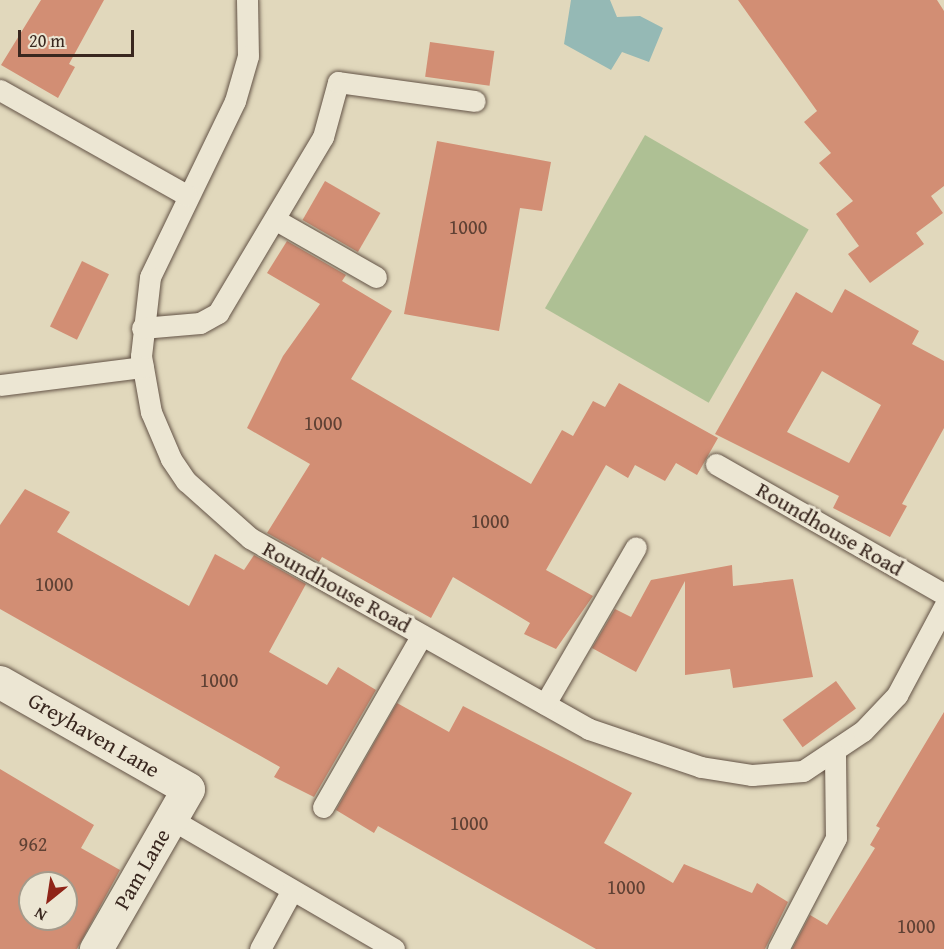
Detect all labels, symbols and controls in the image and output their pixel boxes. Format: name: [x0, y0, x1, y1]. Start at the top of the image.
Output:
scale bar: [21, 18, 136, 56]
text: 20 m: [29, 27, 65, 54]
house number: 1000: [449, 214, 487, 238]
house number: 1000: [304, 410, 342, 434]
street label: Roundhouse Road: [752, 476, 908, 582]
house number: 1000: [471, 508, 509, 532]
street label: Roundhouse Road: [258, 535, 416, 639]
house number: 1000: [35, 571, 73, 595]
house number: 1000: [200, 667, 238, 691]
street label: Greyhaven Lane: [24, 687, 164, 783]
house number: 1000: [450, 810, 488, 834]
street label: Pam Lane: [108, 824, 176, 914]
house number: 962: [19, 831, 47, 855]
north arrow: [18, 871, 78, 931]
house number: 1000: [607, 874, 645, 898]
text: N: [29, 902, 51, 928]
house number: 1000: [897, 913, 935, 937]

